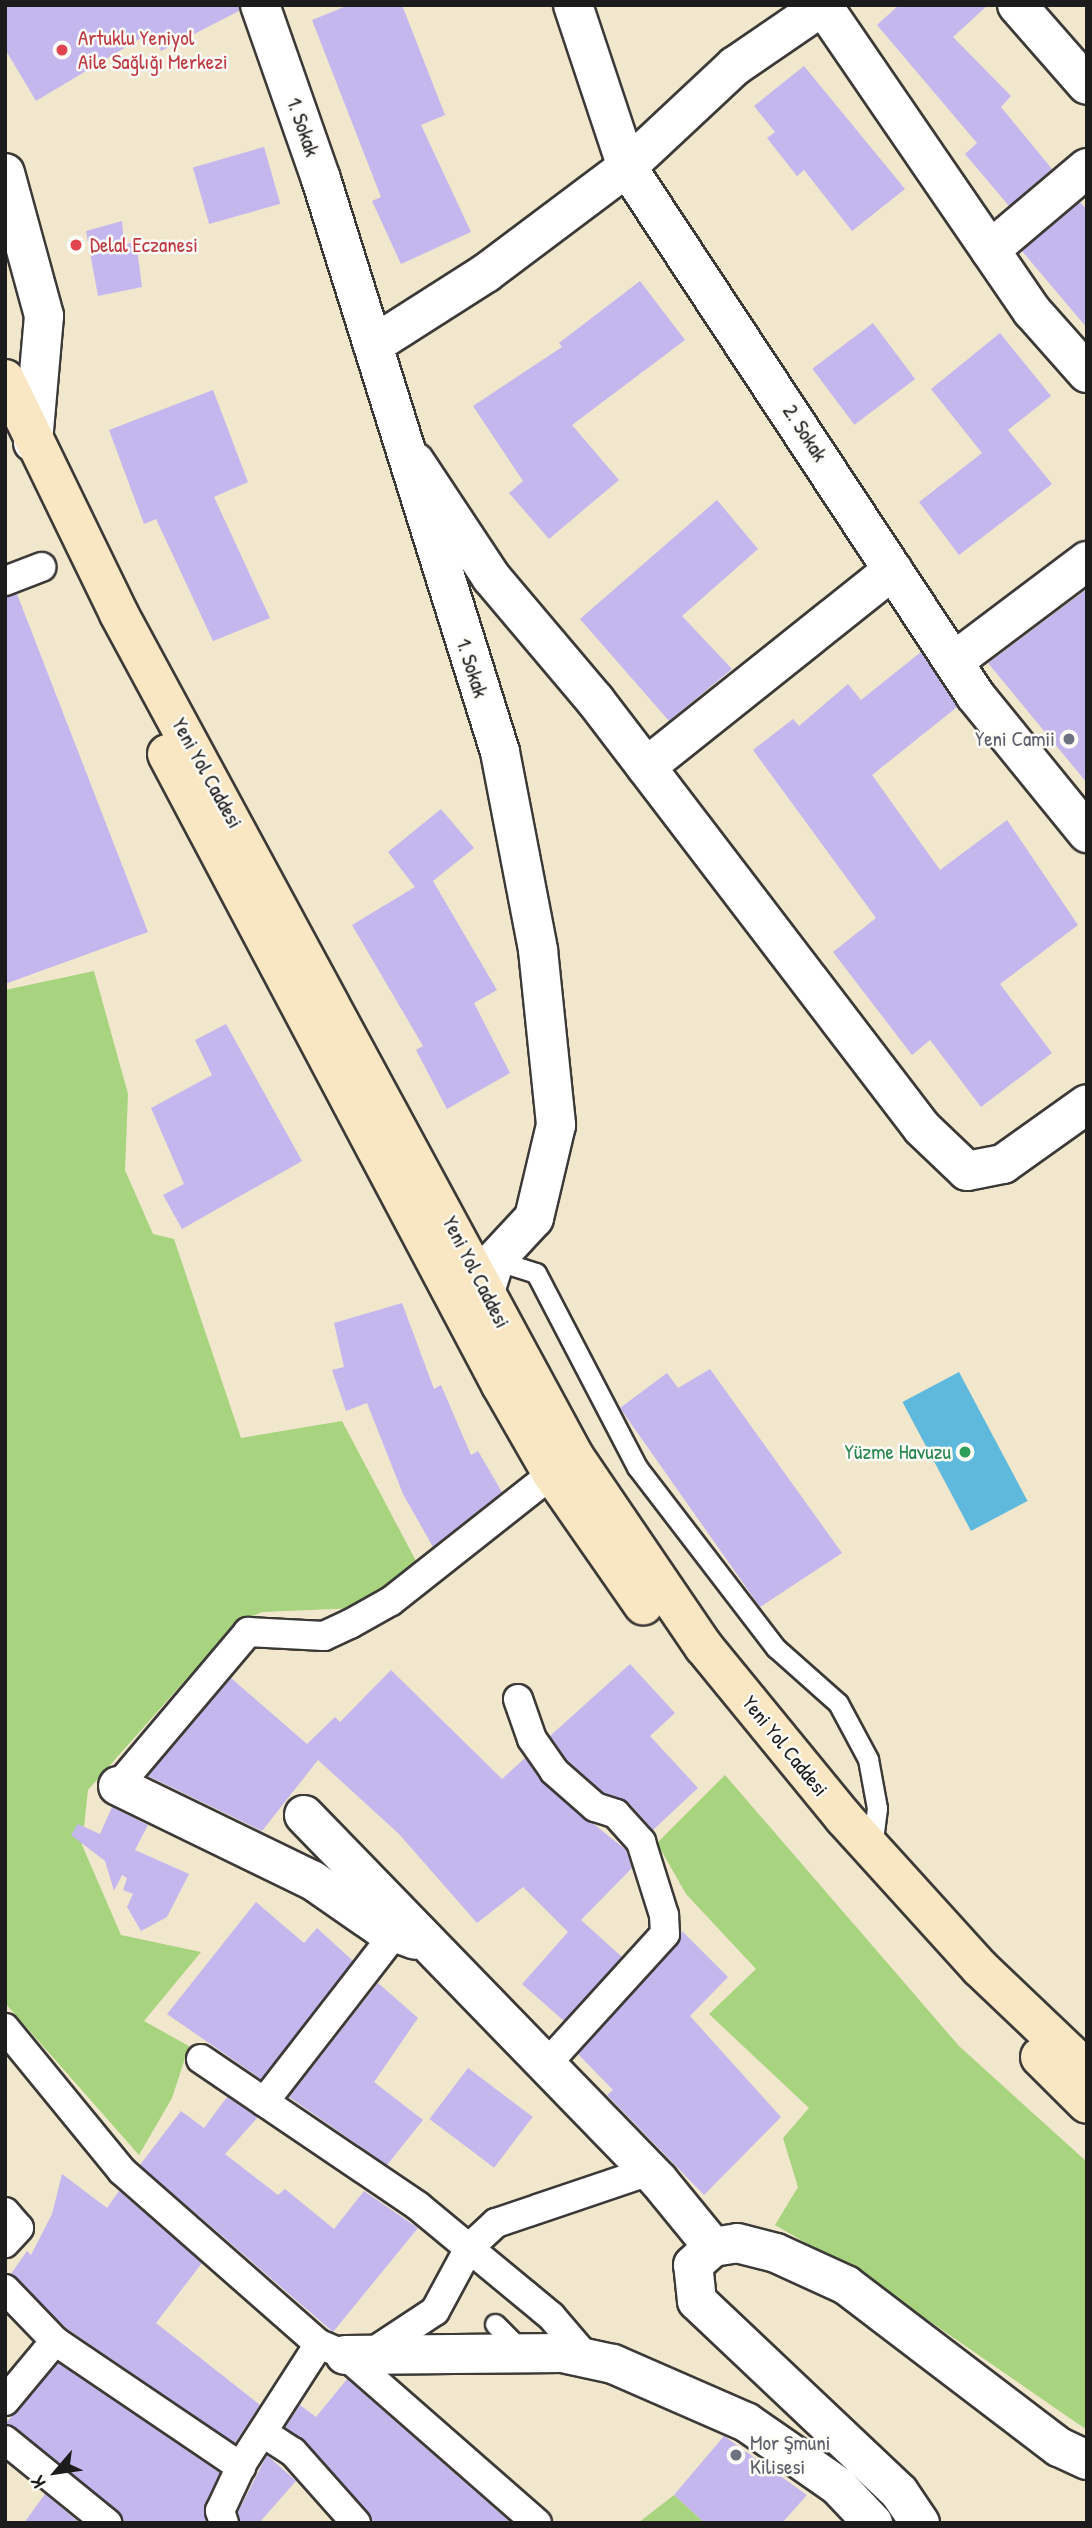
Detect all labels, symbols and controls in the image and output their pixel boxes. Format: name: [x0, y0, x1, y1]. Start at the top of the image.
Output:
place label: Artuklu Yeniyol Aile Sağlığı Merkezi: [78, 25, 228, 75]
marker: Artuklu Yeniyol Aile Sağlığı Merkezi: [52, 40, 72, 60]
street label: 1. Sokak: [281, 94, 325, 160]
place label: Delal Eczanesi: [90, 232, 198, 258]
marker: Delal Eczanesi: [68, 237, 84, 253]
street label: 2. Sokak: [777, 400, 833, 466]
street label: 1. Sokak: [451, 635, 493, 701]
street label: Yeni Yol Caddesi: [166, 713, 248, 833]
place label: Yeni Camii: [975, 726, 1055, 752]
marker: Yeni Camii: [1061, 731, 1077, 747]
street label: Yeni Yol Caddesi: [437, 1212, 515, 1332]
place label: Yüzme Havuzu: [845, 1439, 951, 1465]
marker: Yüzme Havuzu: [957, 1444, 973, 1460]
street label: Yeni Yol Caddesi: [737, 1691, 833, 1801]
place label: Mor Şmuni Kilisesi: [750, 2430, 830, 2480]
north arrow: [21, 2437, 91, 2507]
marker: Mor Şmuni Kilisesi: [728, 2447, 744, 2463]
text: K: [24, 2472, 51, 2493]

